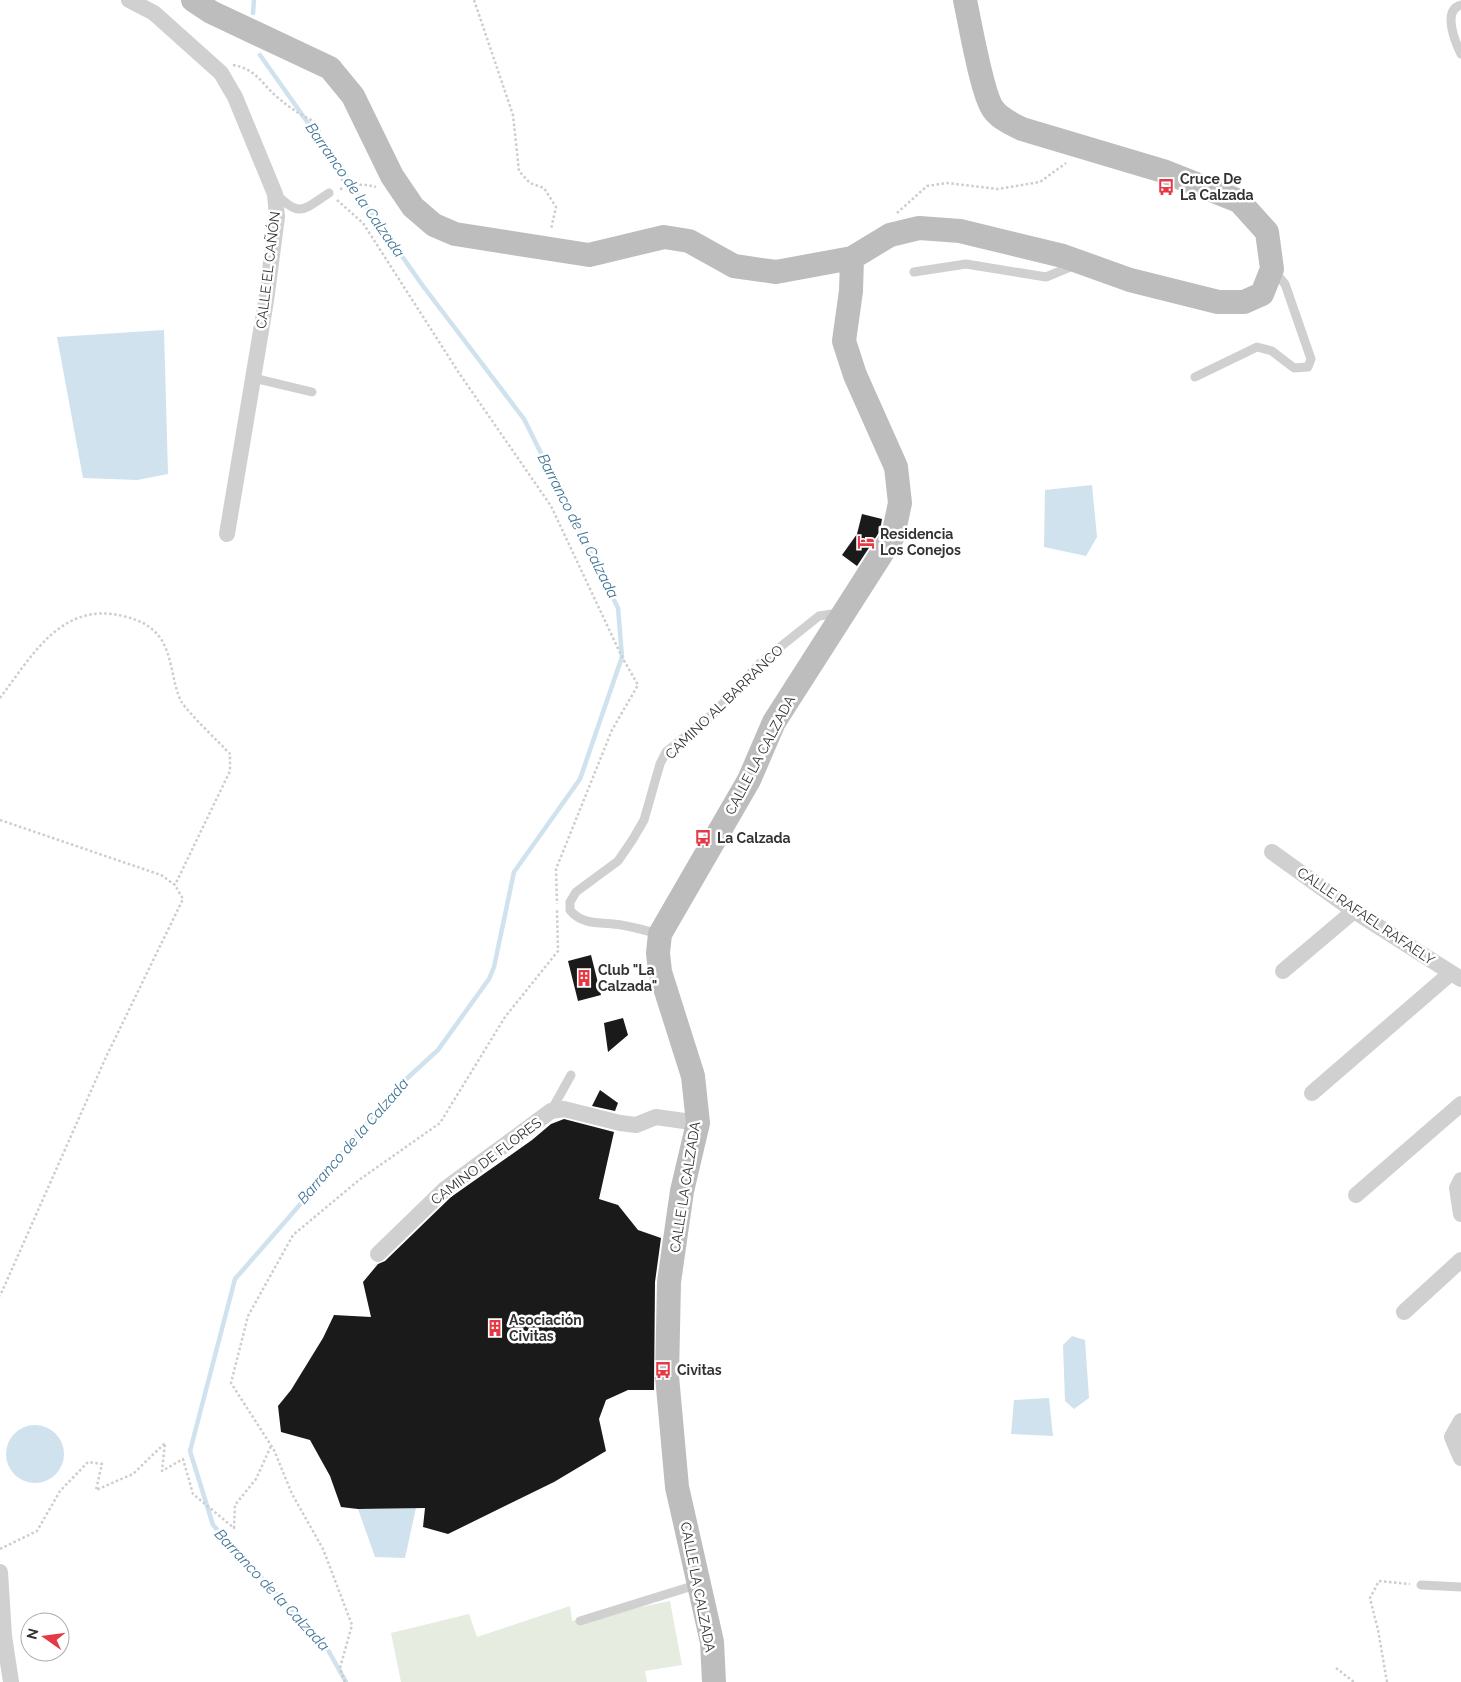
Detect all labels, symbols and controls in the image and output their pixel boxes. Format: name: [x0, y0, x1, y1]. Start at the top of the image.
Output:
water label: Barranco de la Calzada: [302, 119, 408, 261]
place label: Cruce De La Calzada: [1180, 171, 1254, 203]
bus stop icon: Cruce De La Calzada: [1156, 177, 1176, 197]
street label: CALLE EL CAÑÓN: [252, 210, 283, 330]
water label: Barranco de la Calzada: [534, 451, 622, 601]
place label: Residencia Los Conejos: [880, 526, 961, 558]
hotel icon: Residencia Los Conejos: [856, 532, 876, 552]
street label: CAMINO AL BARRANCO: [662, 642, 786, 762]
street label: CALLE LA CALZADA: [722, 692, 798, 817]
bus stop icon: La Calzada: [693, 828, 713, 848]
place label: La Calzada: [717, 830, 791, 846]
street label: CALLE RAFAEL RAFAELY: [1294, 864, 1438, 968]
place label: Club "La Calzada": [598, 962, 657, 994]
building icon: Club "La Calzada": [574, 968, 594, 988]
water label: Barranco de la Calzada: [294, 1075, 412, 1207]
street label: CAMINO DE FLORES: [428, 1114, 545, 1208]
street label: CALLE LA CALZADA: [667, 1120, 703, 1254]
place label: Asociación Civitas: [509, 1312, 582, 1344]
building icon: Asociación Civitas: [485, 1318, 505, 1338]
bus stop icon: Civitas: [653, 1360, 673, 1380]
place label: Civitas: [677, 1362, 722, 1378]
street label: CALLE LA CALZADA: [677, 1520, 719, 1654]
water label: Barranco de la Calzada: [211, 1525, 333, 1655]
north arrow: [20, 1612, 70, 1662]
text: N: [23, 1627, 41, 1641]

